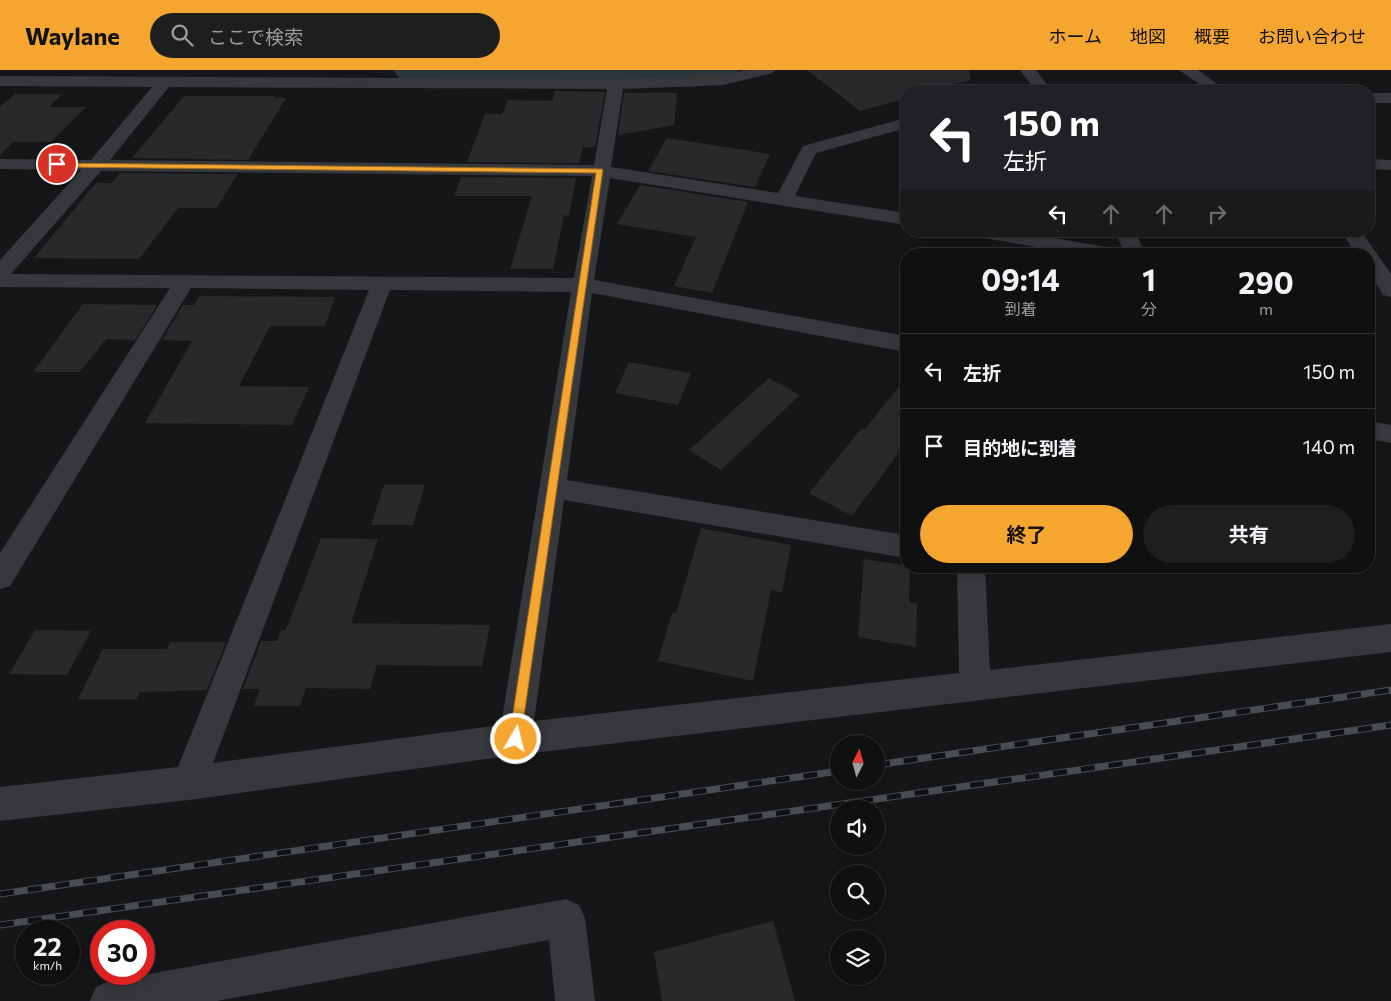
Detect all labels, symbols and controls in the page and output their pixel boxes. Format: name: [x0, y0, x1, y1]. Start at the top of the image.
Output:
search box: [150, 13, 500, 58]
text: Waylane: [25, 21, 120, 50]
icon: search: [168, 21, 196, 49]
text: ここで検索: [208, 25, 303, 48]
text: ホーム: [1049, 25, 1102, 47]
text: 地図: [1130, 25, 1166, 47]
text: 概要: [1194, 25, 1230, 47]
text: お問い合わせ: [1258, 25, 1366, 47]
text: 150 m: [1003, 100, 1100, 143]
icon: left: [920, 105, 985, 170]
pin: [36, 143, 78, 185]
text: 左折: [1003, 147, 1047, 174]
icon: arrive: [43, 150, 71, 178]
icon: left: [1044, 200, 1072, 228]
icon: ahead: [1097, 200, 1125, 228]
icon: ahead: [1150, 200, 1178, 228]
icon: right: [1203, 200, 1231, 228]
text: 09:14: [981, 260, 1060, 297]
text: 1: [1142, 260, 1156, 297]
text: 290: [1238, 263, 1294, 300]
text: 到着: [1004, 299, 1037, 318]
text: 分: [1141, 299, 1157, 318]
text: m: [1259, 299, 1273, 318]
icon: left: [920, 357, 948, 385]
text: 150 m: [1303, 360, 1355, 383]
text: 左折: [963, 361, 1001, 384]
icon: arrive: [920, 432, 948, 460]
text: 140 m: [1303, 435, 1355, 458]
text: 目的地に到着: [963, 436, 1077, 459]
button: 終了: [920, 505, 1133, 563]
button: 共有: [1143, 505, 1355, 563]
position arrow: [489, 712, 541, 764]
north arrow: [830, 735, 885, 790]
map controls: [830, 735, 885, 985]
button: sound: [830, 800, 885, 855]
button: search: [830, 865, 885, 920]
speed limit sign: 30: [90, 920, 155, 985]
button: layers: [830, 930, 885, 985]
text: 22: [33, 931, 62, 961]
text: km/h: [33, 958, 62, 972]

